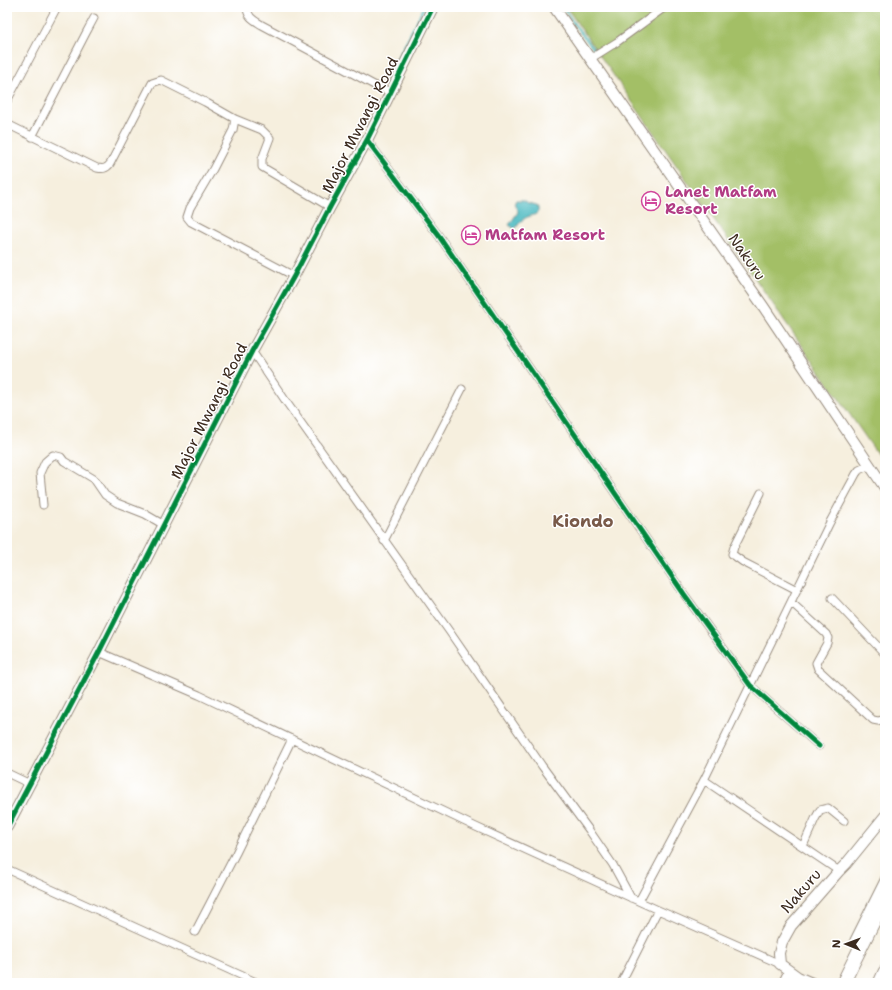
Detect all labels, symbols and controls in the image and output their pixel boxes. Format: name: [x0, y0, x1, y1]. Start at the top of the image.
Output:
street label: Major Mwangi Road: [317, 53, 403, 196]
place label: Lanet Matfam Resort: [665, 182, 777, 219]
hotel icon: Lanet Matfam Resort: [640, 190, 662, 212]
hotel icon: Matfam Resort: [460, 224, 482, 246]
place label: Matfam Resort: [485, 225, 605, 245]
street label: Nakuru: [724, 230, 770, 284]
street label: Major Mwangi Road: [166, 339, 252, 482]
district label: Kiondo: [552, 510, 614, 532]
street label: Nakuru: [776, 865, 826, 917]
north arrow: [826, 924, 866, 964]
text: N: [829, 939, 844, 948]

